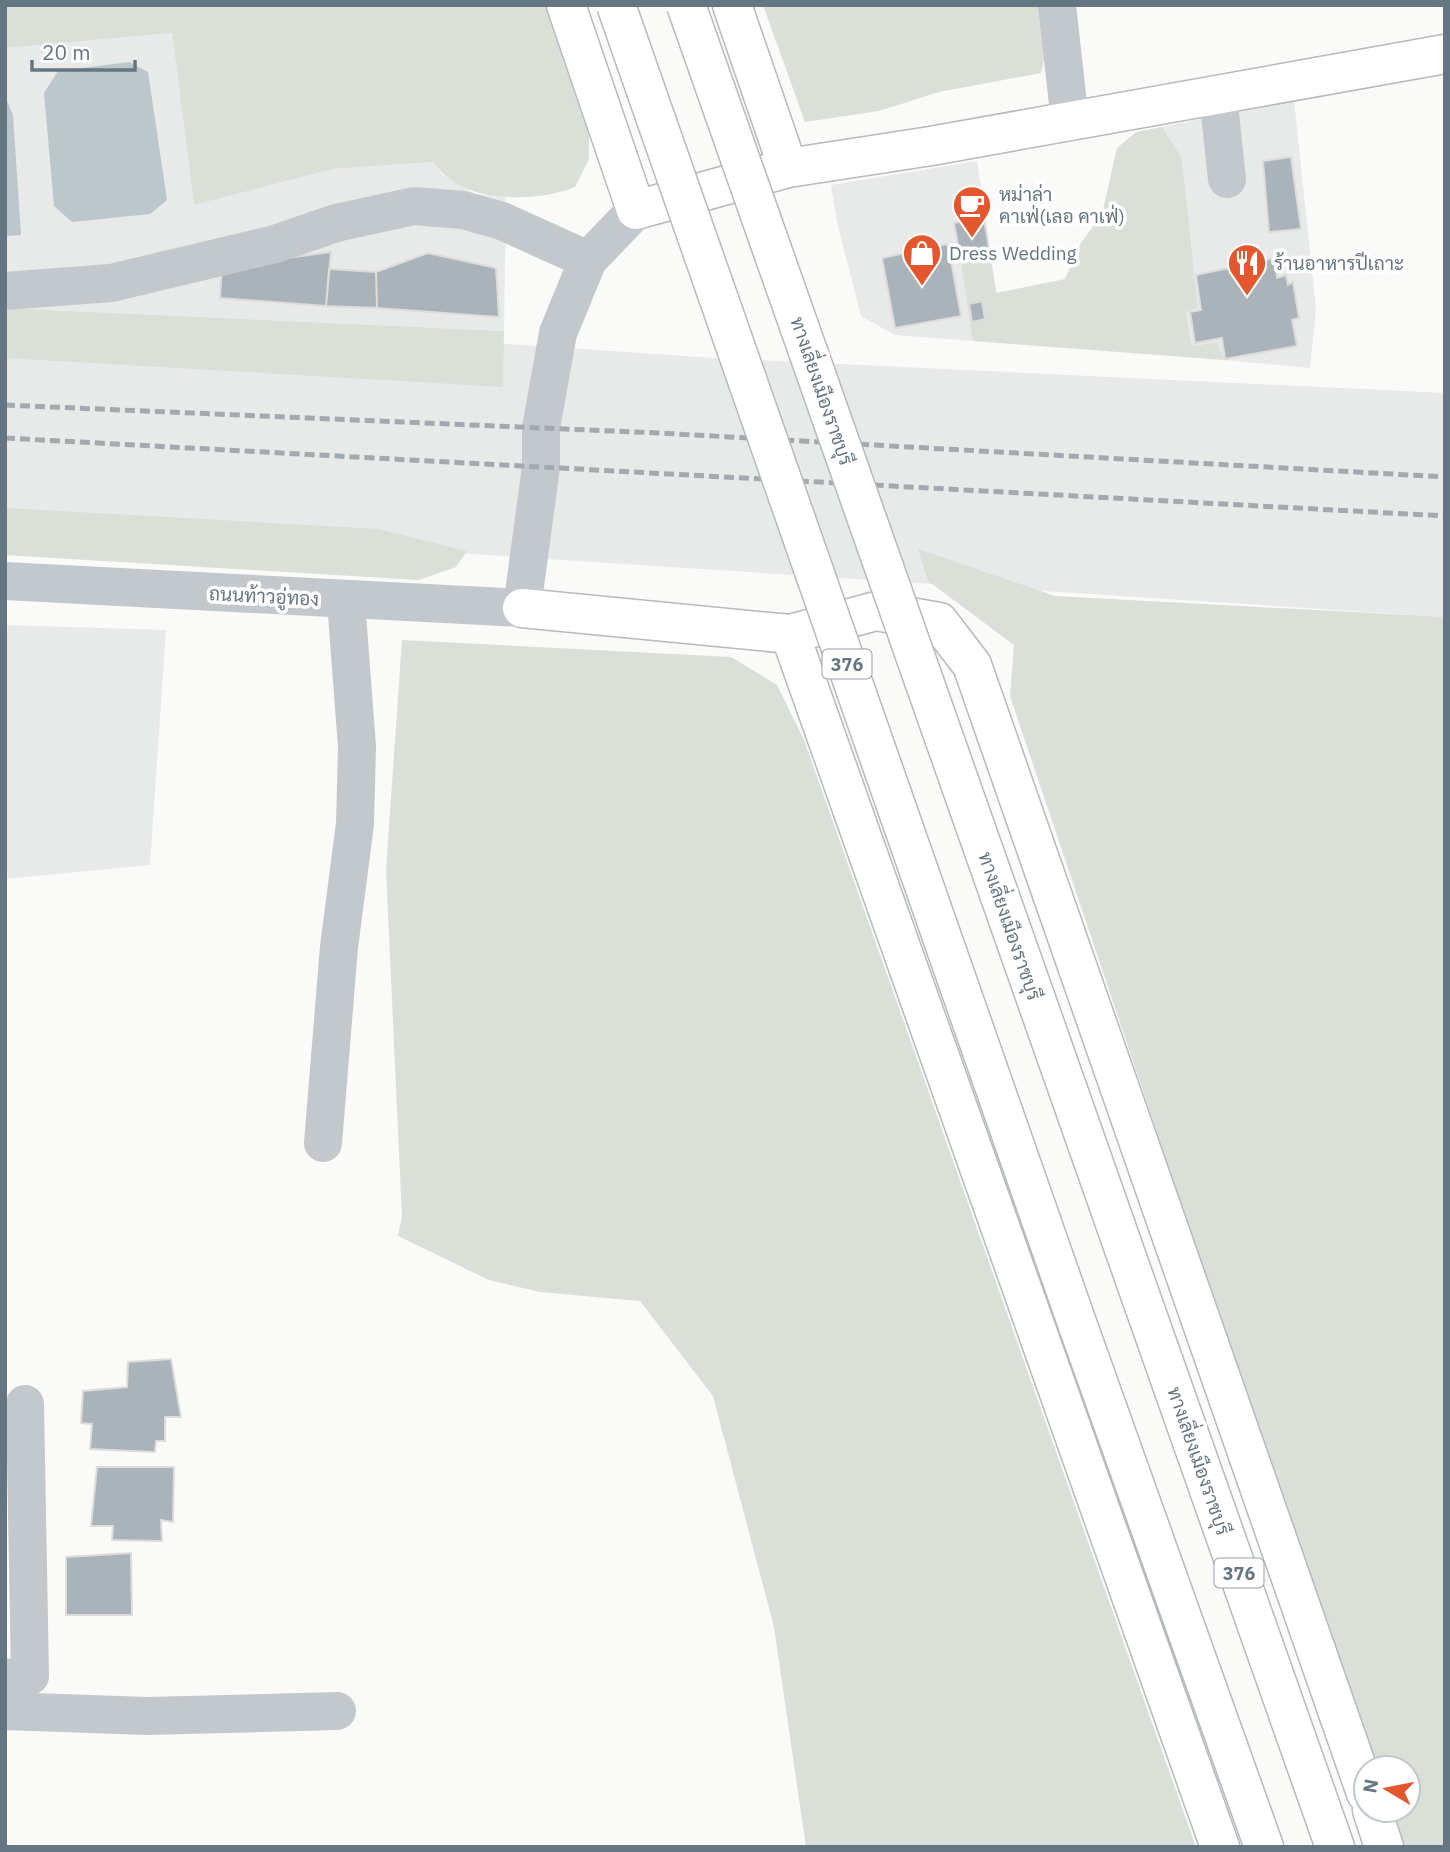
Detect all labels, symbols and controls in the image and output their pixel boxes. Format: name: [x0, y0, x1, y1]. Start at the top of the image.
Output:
scale bar: [32, 28, 135, 72]
text: 20 m: [42, 38, 91, 66]
place label: หม่าล่า คาเฟ่(เลอ คาเฟ่): [999, 182, 1125, 228]
cafe icon: หม่าล่า คาเฟ่(เลอ คาเฟ่): [951, 184, 993, 239]
shop icon: Dress Wedding: [901, 232, 943, 287]
place label: Dress Wedding: [949, 241, 1077, 265]
restaurant icon: ร้านอาหารปีเถาะ: [1226, 242, 1268, 297]
place label: ร้านอาหารปีเถาะ: [1274, 251, 1404, 275]
street label: ทางเลี่ยงเมืองราชบุรี: [784, 312, 863, 469]
street label: ถนนท้าวอู่ทอง: [208, 581, 320, 613]
road number: 376: [822, 650, 872, 678]
street label: ทางเลี่ยงเมืองราชบุรี: [972, 847, 1051, 1004]
street label: ทางเลี่ยงเมืองราชบุรี: [1161, 1382, 1240, 1539]
road number: 376: [1214, 1558, 1264, 1588]
north arrow: [1352, 1754, 1422, 1824]
text: N: [1357, 1777, 1383, 1795]

